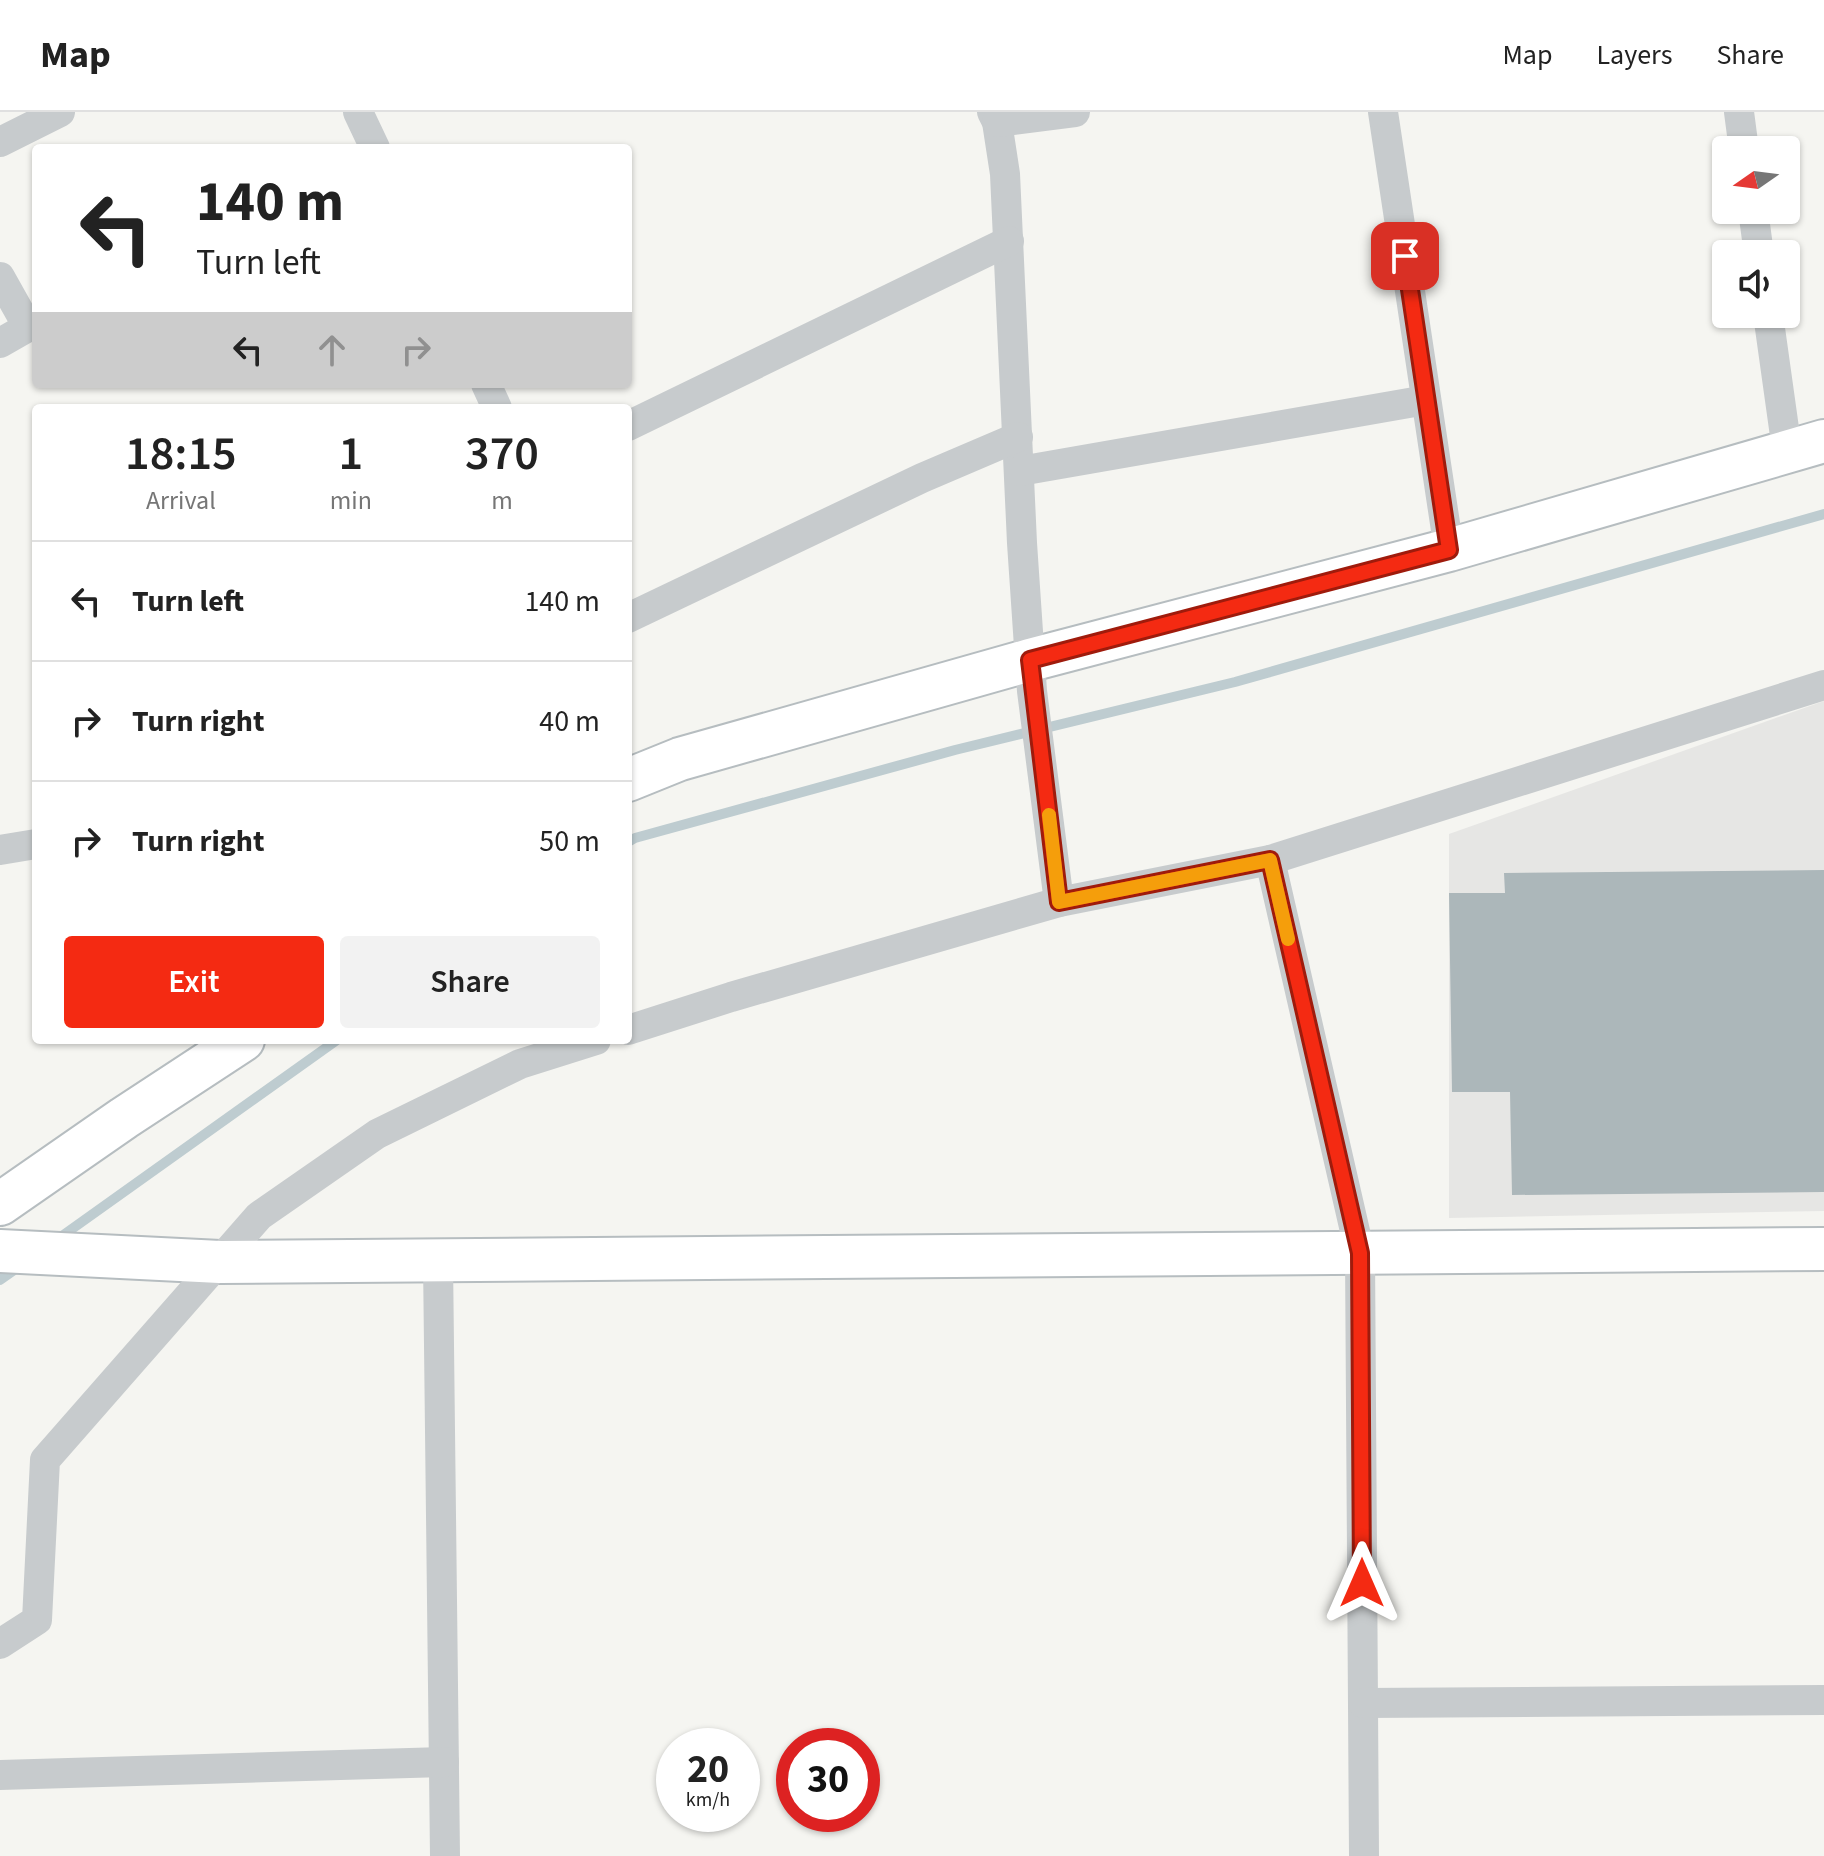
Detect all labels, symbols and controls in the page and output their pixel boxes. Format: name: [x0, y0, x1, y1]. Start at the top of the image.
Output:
text: Map: [40, 28, 111, 82]
text: Map: [1502, 35, 1552, 75]
text: Layers: [1596, 35, 1672, 75]
text: Share: [1716, 35, 1784, 75]
north arrow: [1712, 136, 1800, 224]
map controls: [1712, 136, 1800, 328]
text: 140 m: [196, 163, 344, 242]
icon: left: [64, 176, 168, 280]
pin: [1371, 222, 1439, 290]
icon: arrive: [1383, 234, 1427, 278]
text: Turn left: [196, 237, 321, 288]
button: sound: [1712, 240, 1800, 328]
icon: left: [226, 328, 270, 372]
icon: ahead: [310, 328, 354, 372]
icon: right: [394, 328, 438, 372]
text: 18:15: [125, 420, 237, 488]
text: 1: [339, 420, 363, 488]
text: 370: [465, 420, 539, 488]
text: Arrival: [146, 482, 216, 519]
text: min: [330, 482, 372, 519]
text: m: [491, 482, 513, 519]
icon: left: [64, 579, 108, 623]
text: Turn left: [132, 580, 244, 623]
text: 140 m: [524, 580, 600, 623]
icon: right: [64, 699, 108, 743]
text: Turn right: [132, 700, 264, 743]
text: 40 m: [539, 700, 600, 743]
icon: right: [64, 819, 108, 863]
text: Turn right: [132, 820, 264, 863]
text: 50 m: [539, 820, 600, 863]
button: Exit: [64, 936, 324, 1028]
button: Share: [340, 936, 600, 1028]
position arrow: [1320, 1541, 1404, 1625]
speed limit sign: 30: [776, 1728, 880, 1832]
text: 20: [687, 1741, 729, 1798]
text: km/h: [686, 1786, 730, 1814]

